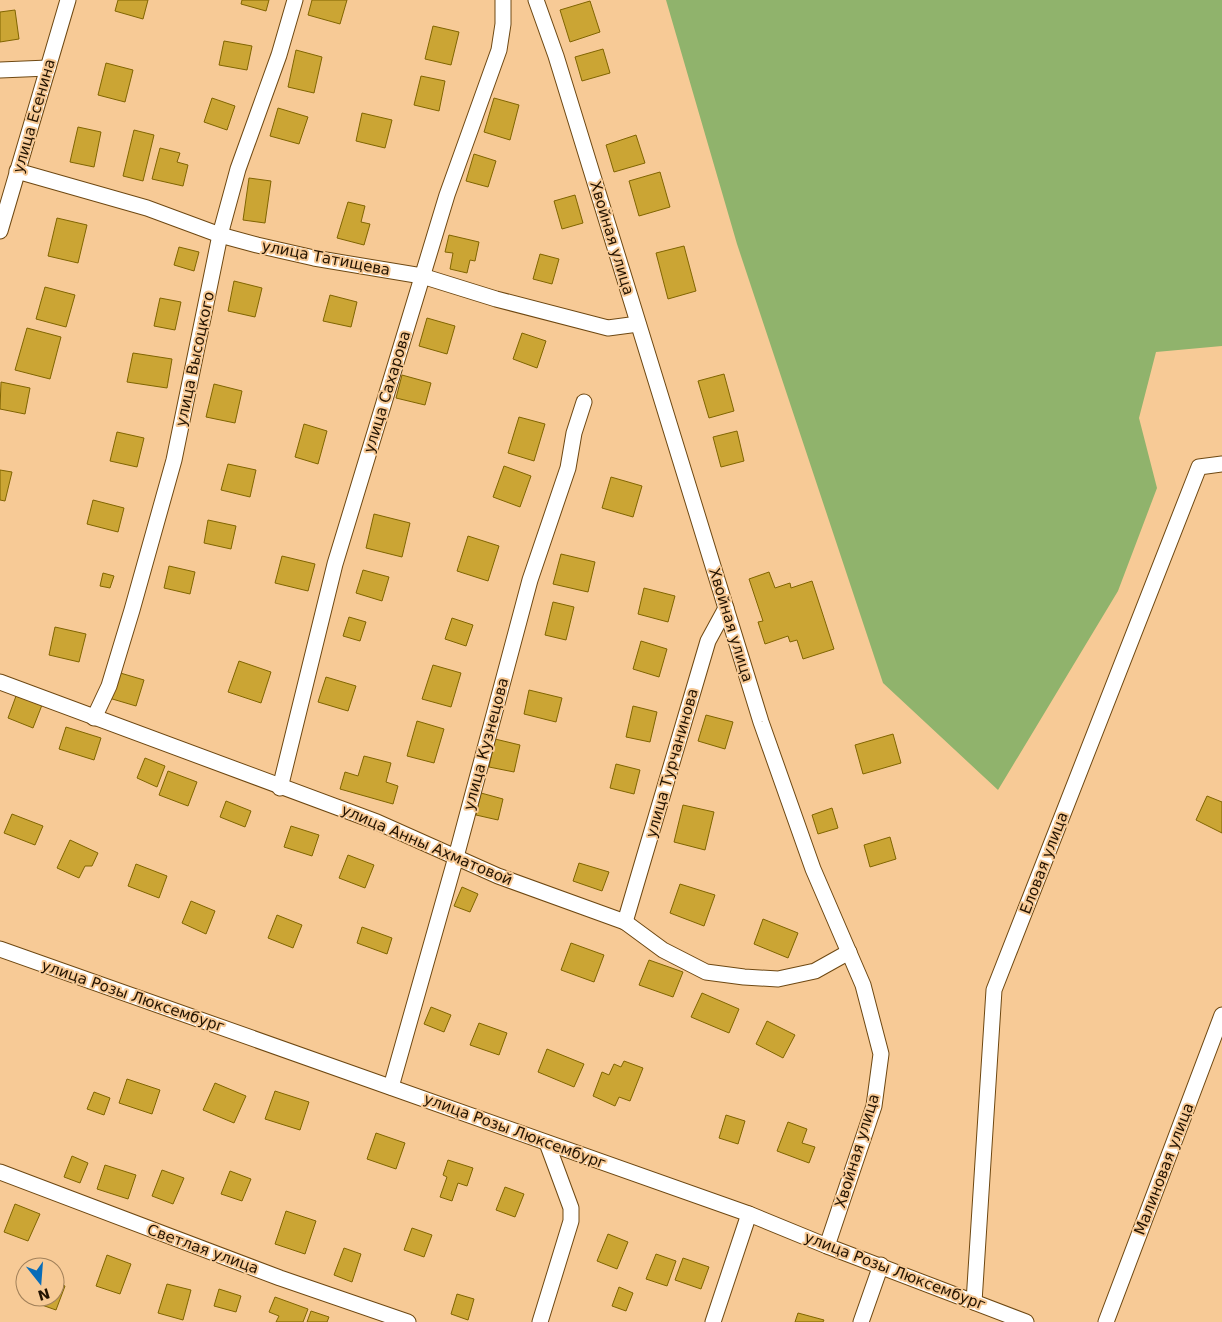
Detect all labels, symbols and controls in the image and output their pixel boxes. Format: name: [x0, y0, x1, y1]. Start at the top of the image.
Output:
street label: улица Есенина: [9, 57, 59, 175]
street label: Хвойная улица: [586, 179, 638, 297]
street label: улица Татищева: [260, 237, 392, 279]
street label: улица Высоцкого: [172, 290, 218, 428]
street label: улица Сахарова: [360, 329, 414, 455]
street label: Хвойная улица: [705, 566, 757, 684]
street label: улица Кузнецова: [460, 676, 512, 812]
street label: улица Турчанинова: [642, 686, 702, 840]
street label: улица Анны Ахматовой: [339, 801, 515, 889]
street label: Еловая улица: [1016, 810, 1072, 916]
street label: улица Розы Люксембург: [39, 956, 227, 1036]
street label: улица Розы Люксембург: [421, 1090, 609, 1172]
street label: Хвойная улица: [831, 1092, 883, 1210]
street label: Малиновая улица: [1131, 1100, 1197, 1238]
street label: Светлая улица: [145, 1220, 261, 1278]
street label: улица Розы Люксембург: [802, 1228, 988, 1314]
north arrow: [15, 1257, 65, 1307]
text: N: [36, 1285, 52, 1304]

